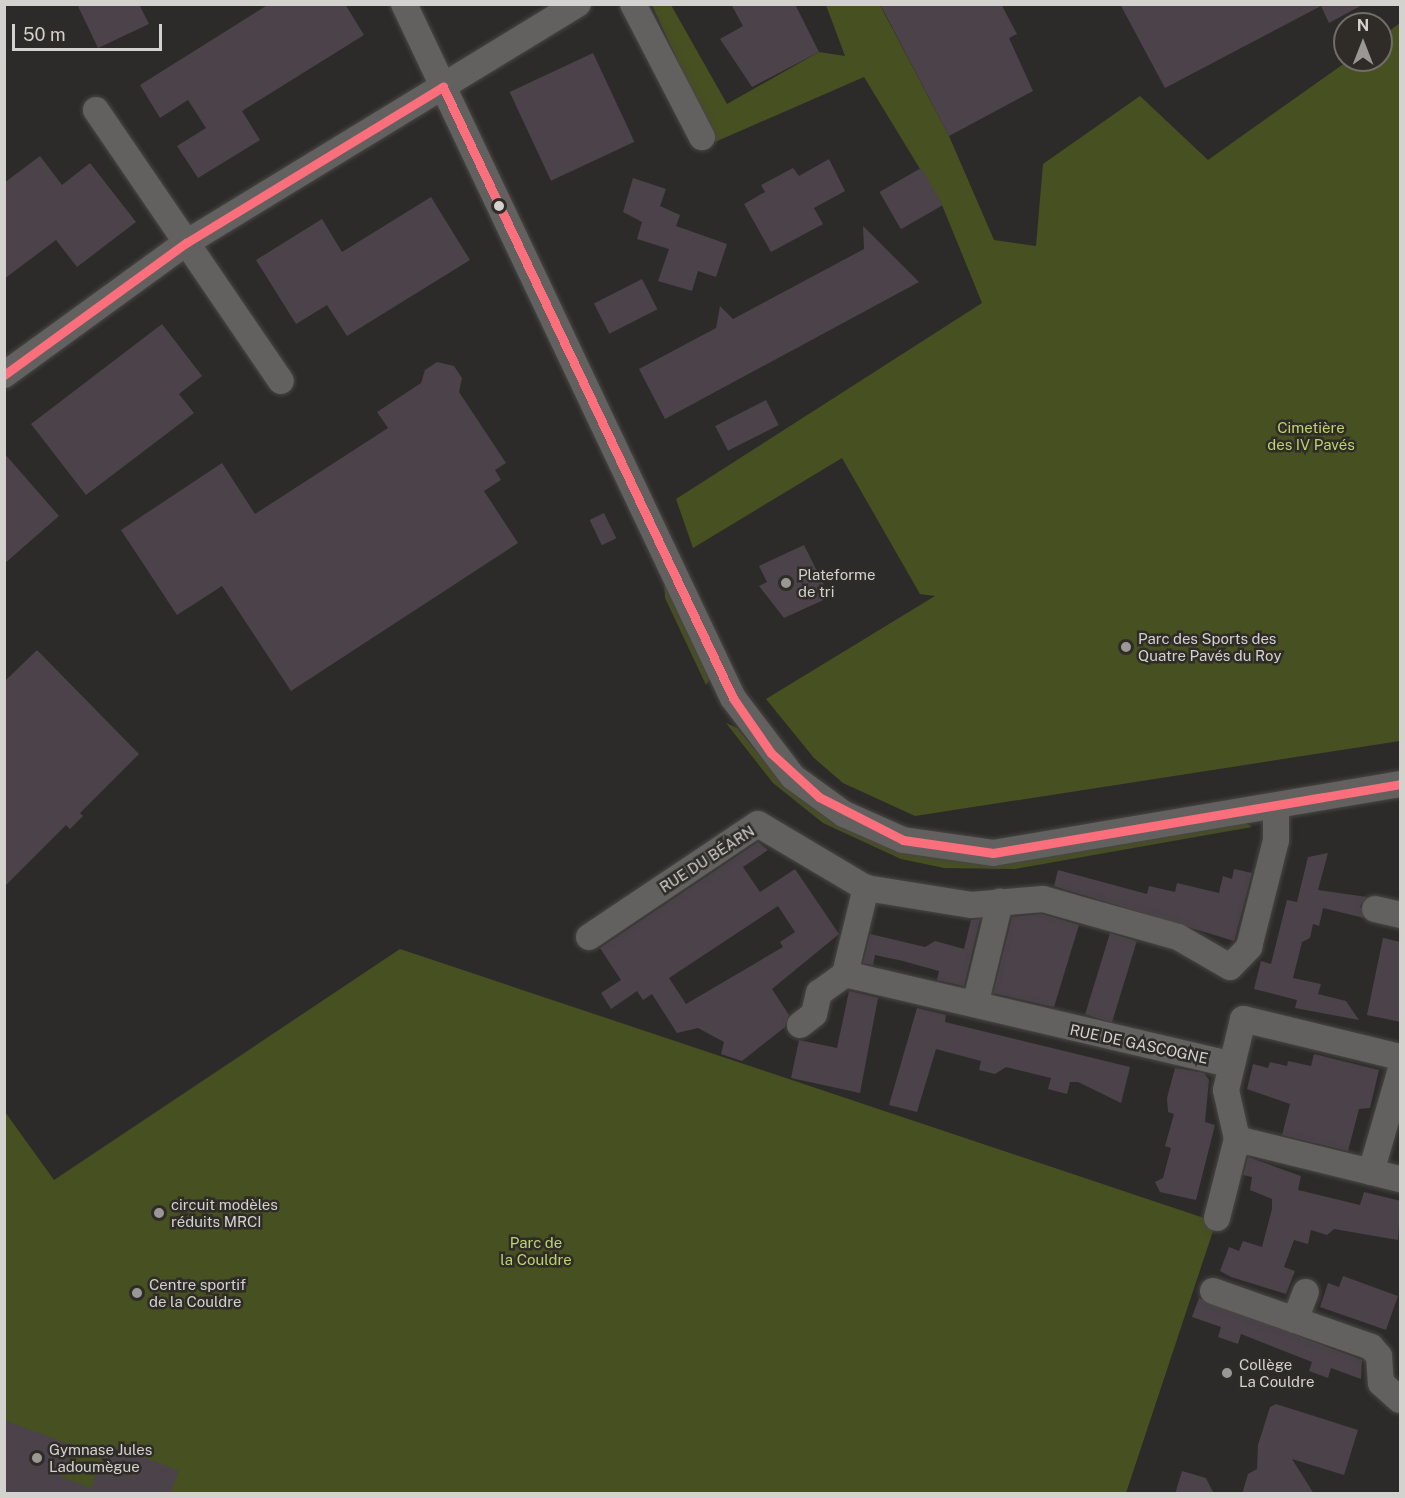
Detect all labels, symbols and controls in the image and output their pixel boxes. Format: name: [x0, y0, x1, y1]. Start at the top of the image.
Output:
scale bar: [15, 12, 165, 50]
north arrow: [1333, 12, 1393, 72]
text: N: [1357, 16, 1369, 35]
text: 50 m: [23, 24, 66, 45]
unlabelled marker: [493, 200, 505, 212]
park label: Cimetière des IV Pavés: [1267, 418, 1355, 453]
place label: Plateforme de tri: [798, 565, 875, 600]
marker: Plateforme de tri: [779, 576, 793, 590]
place label: Parc des Sports des Quatre Pavés du Roy: [1138, 629, 1282, 664]
marker: Parc des Sports des Quatre Pavés du Roy: [1119, 640, 1133, 654]
street label: RUE DU BÉARN: [656, 822, 758, 896]
street label: RUE DE GASCOGNE: [1068, 1021, 1210, 1067]
place label: circuit modèles réduits MRCI: [171, 1195, 278, 1230]
marker: circuit modèles réduits MRCI: [152, 1206, 166, 1220]
park label: Parc de la Couldre: [500, 1233, 572, 1268]
place label: Centre sportif de la Couldre: [149, 1275, 246, 1310]
marker: Centre sportif de la Couldre: [130, 1286, 144, 1300]
place label: Collège La Couldre: [1239, 1355, 1314, 1390]
marker: Collège La Couldre: [1220, 1366, 1234, 1380]
place label: Gymnase Jules Ladoumègue: [49, 1440, 152, 1475]
marker: Gymnase Jules Ladoumègue: [30, 1451, 44, 1465]

